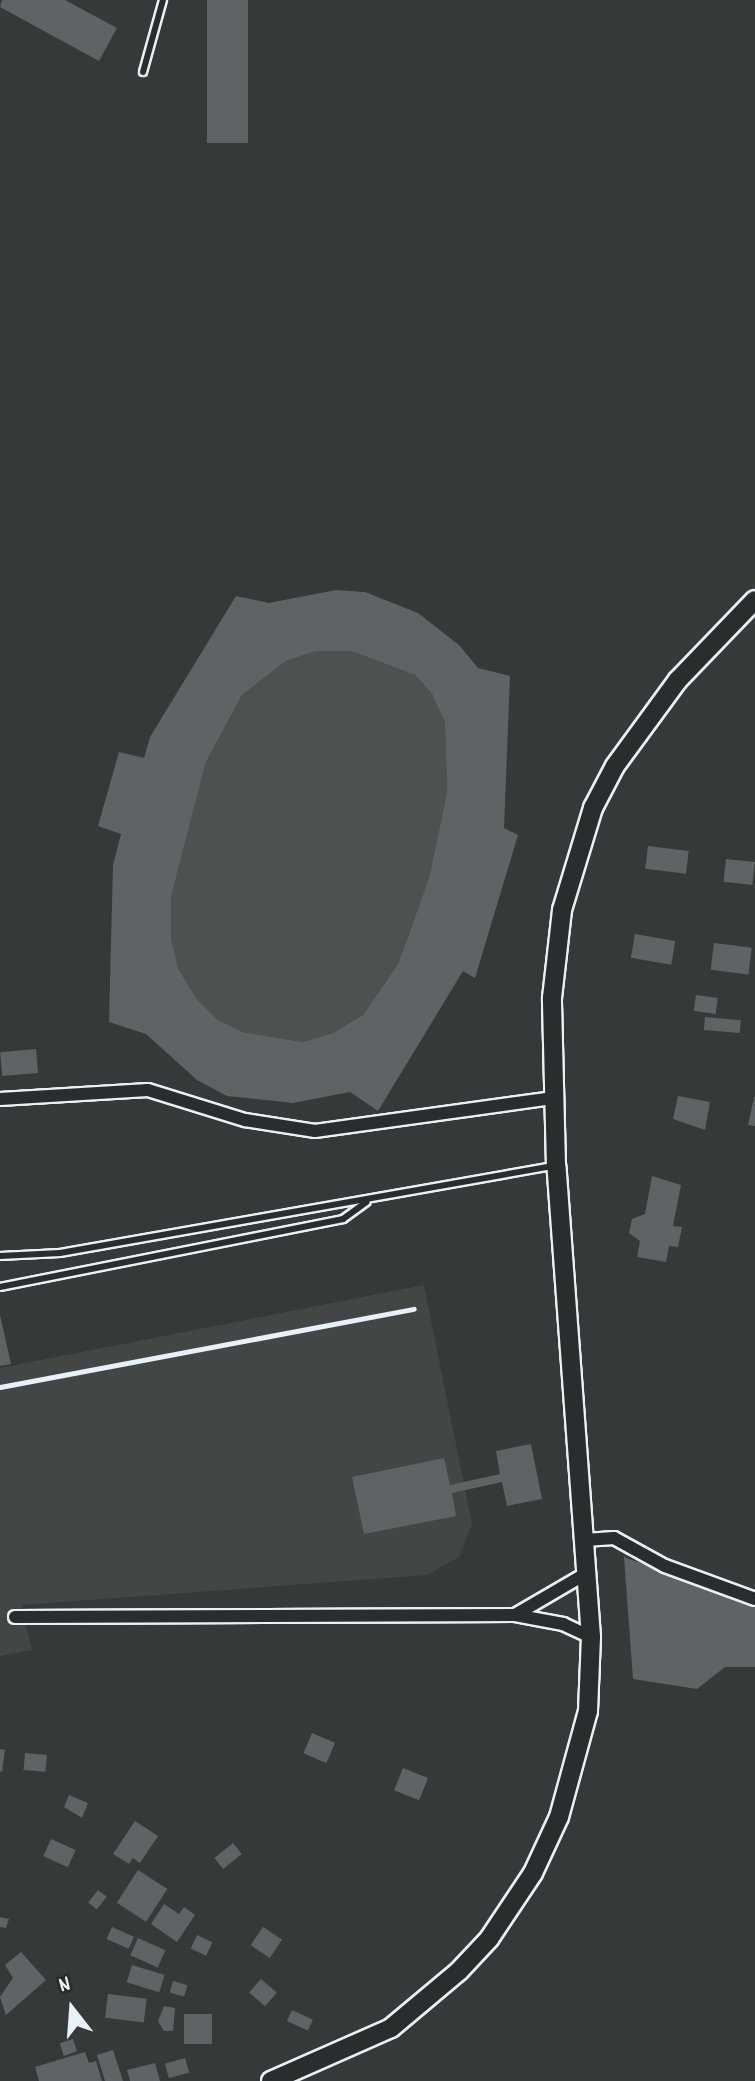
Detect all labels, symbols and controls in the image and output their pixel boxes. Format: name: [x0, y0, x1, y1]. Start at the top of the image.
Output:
north arrow: [32, 1969, 112, 2049]
text: N: [55, 1969, 75, 2002]

